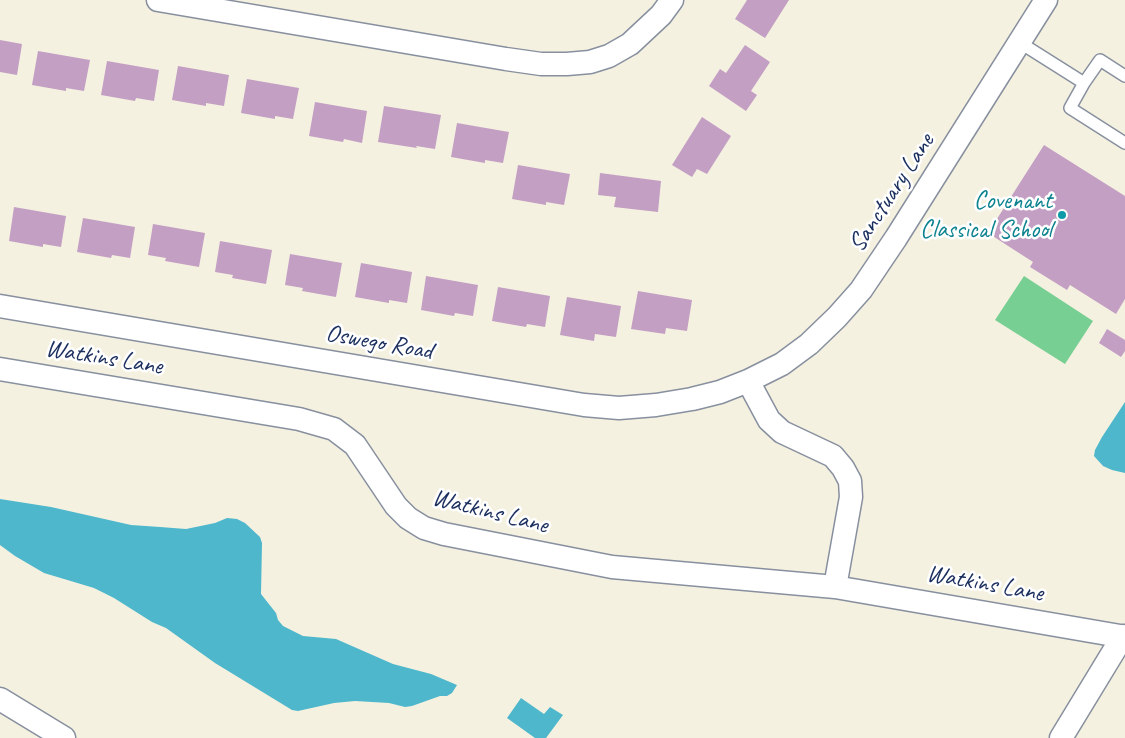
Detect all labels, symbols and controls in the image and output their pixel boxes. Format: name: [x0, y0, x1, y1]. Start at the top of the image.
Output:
street label: Sanctuary Lane: [843, 128, 941, 258]
place label: Covenant Classical School: [920, 186, 1052, 245]
marker: Covenant Classical School: [1056, 209, 1068, 221]
street label: Oswego Road: [323, 319, 435, 367]
street label: Watkins Lane: [43, 334, 165, 382]
street label: Watkins Lane: [429, 483, 551, 541]
street label: Watkins Lane: [924, 559, 1046, 609]

